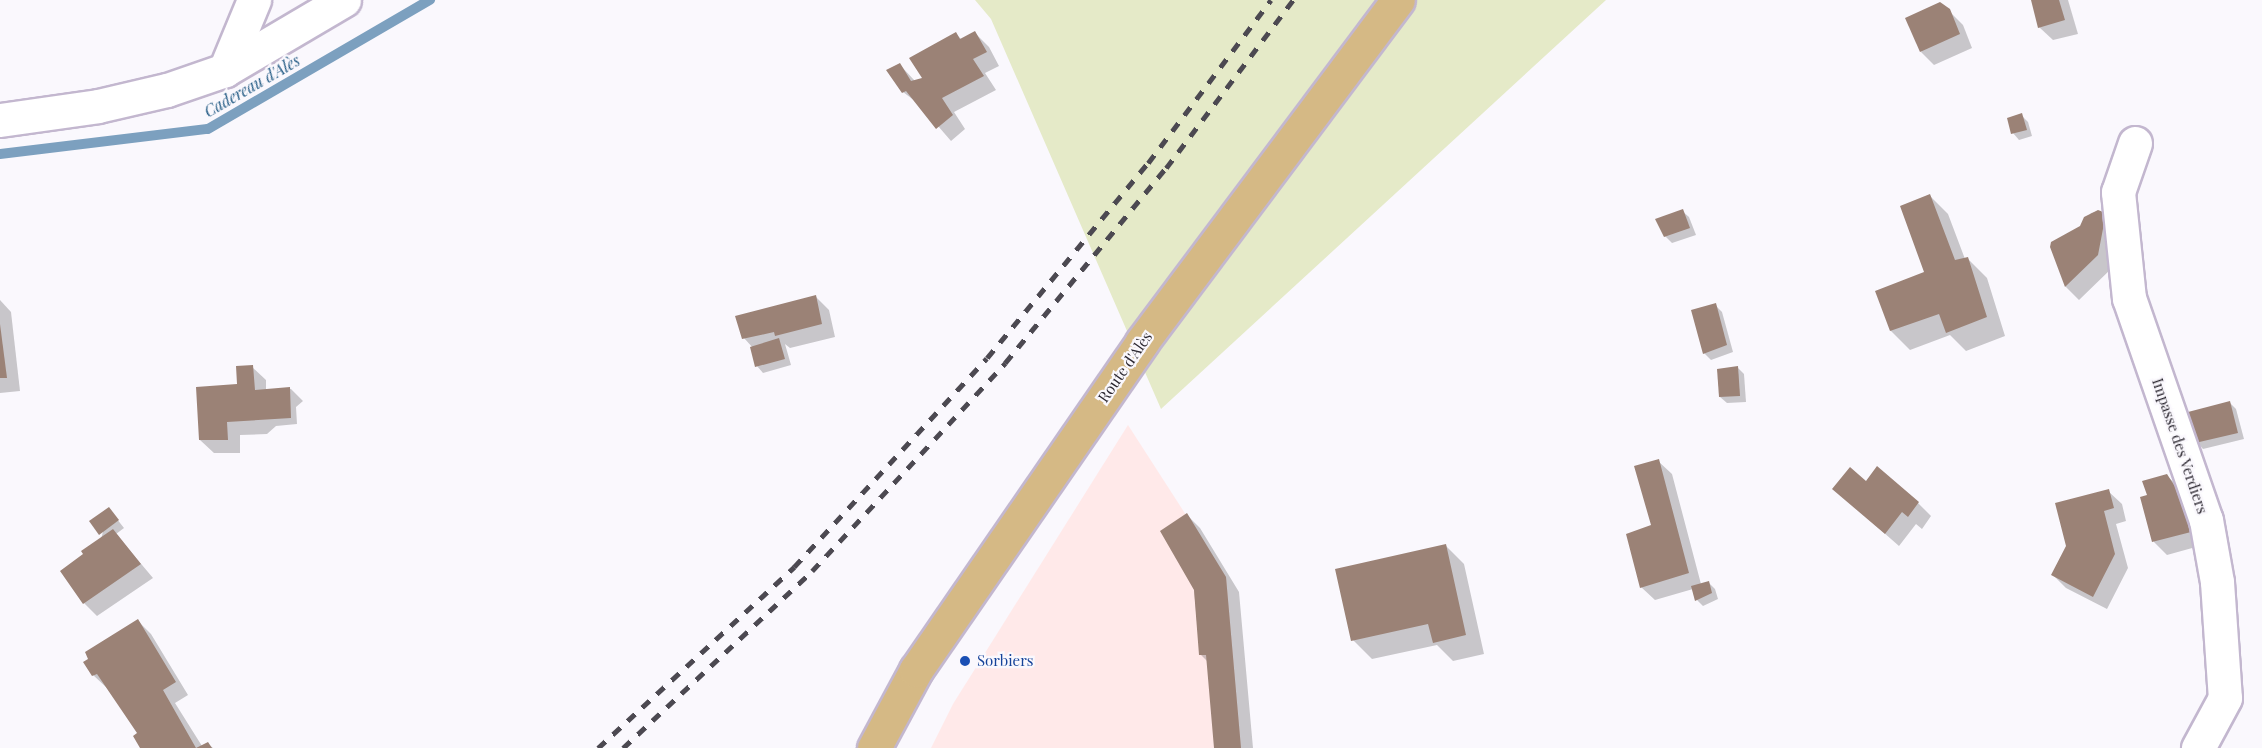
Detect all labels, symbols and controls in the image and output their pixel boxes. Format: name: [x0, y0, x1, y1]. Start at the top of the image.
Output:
water label: Cadereau d'Alès: [201, 51, 303, 121]
street label: Route d'Alès: [1094, 328, 1156, 406]
street label: Impasse des Verdiers: [2148, 376, 2212, 516]
place label: Sorbiers: [977, 652, 1034, 670]
marker: Sorbiers: [958, 654, 972, 668]

